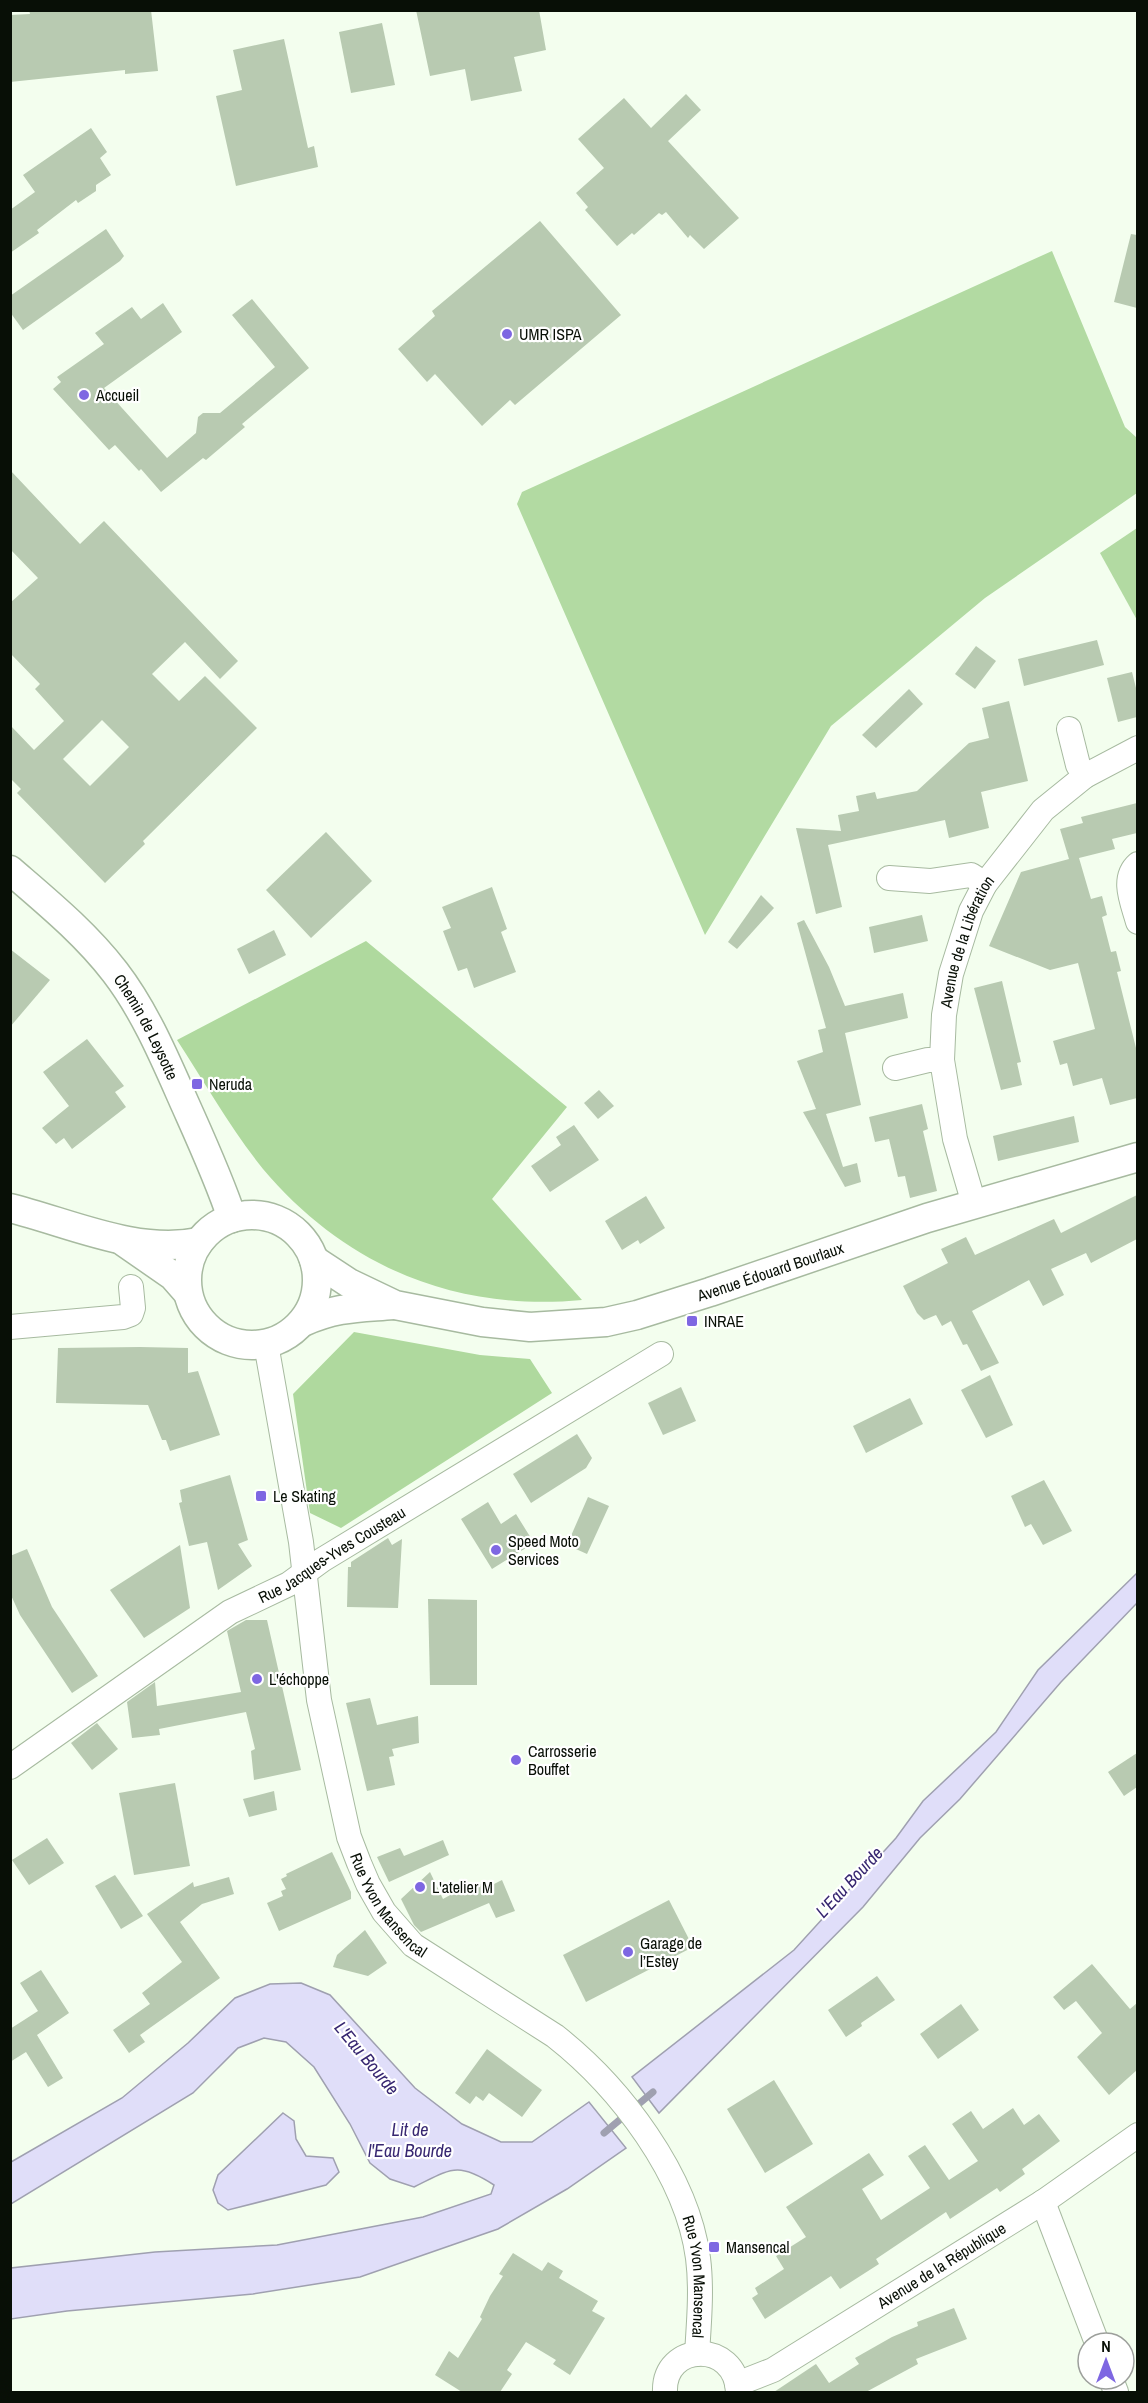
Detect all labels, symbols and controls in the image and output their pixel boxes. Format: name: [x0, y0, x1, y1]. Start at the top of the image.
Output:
place label: UMR ISPA: [519, 323, 582, 345]
marker: UMR ISPA: [500, 327, 514, 341]
place label: Accueil: [95, 384, 139, 406]
marker: Accueil: [77, 388, 91, 402]
street label: Avenue de la Libération: [934, 870, 999, 1010]
street label: Chemin de Leysotte: [109, 969, 184, 1083]
place label: Neruda: [209, 1073, 253, 1095]
marker: Neruda: [190, 1077, 204, 1091]
street label: Avenue Édouard Bourlaux: [694, 1236, 847, 1307]
place label: INRAE: [704, 1310, 744, 1332]
marker: INRAE: [685, 1314, 699, 1328]
place label: Le Skating: [273, 1485, 336, 1507]
marker: Le Skating: [254, 1489, 268, 1503]
street label: Rue Jacques-Yves Cousteau: [254, 1501, 409, 1608]
place label: Speed Moto Services: [508, 1530, 579, 1570]
marker: Speed Moto Services: [489, 1543, 503, 1557]
place label: L'échoppe: [269, 1668, 329, 1690]
marker: L'échoppe: [250, 1672, 264, 1686]
place label: Carrosserie Bouffet: [528, 1740, 597, 1780]
marker: Carrosserie Bouffet: [509, 1753, 523, 1767]
water label: L'Eau Bourde: [810, 1841, 888, 1923]
street label: Rue Yvon Mansencal: [345, 1850, 431, 1962]
place label: L'atelier M: [432, 1876, 493, 1898]
marker: L'atelier M: [413, 1880, 427, 1894]
place label: Garage de l’Estey: [640, 1932, 702, 1972]
marker: Garage de l’Estey: [621, 1945, 635, 1959]
water label: L'Eau Bourde: [329, 2016, 405, 2100]
water label: Lit de l'Eau Bourde: [368, 2117, 452, 2163]
street label: Rue Yvon Mansencal: [677, 2212, 711, 2339]
street label: Avenue de la République: [872, 2217, 1010, 2314]
place label: Mansencal: [726, 2236, 790, 2258]
marker: Mansencal: [707, 2240, 721, 2254]
north arrow: [1076, 2331, 1136, 2391]
text: N: [1101, 2335, 1111, 2357]

